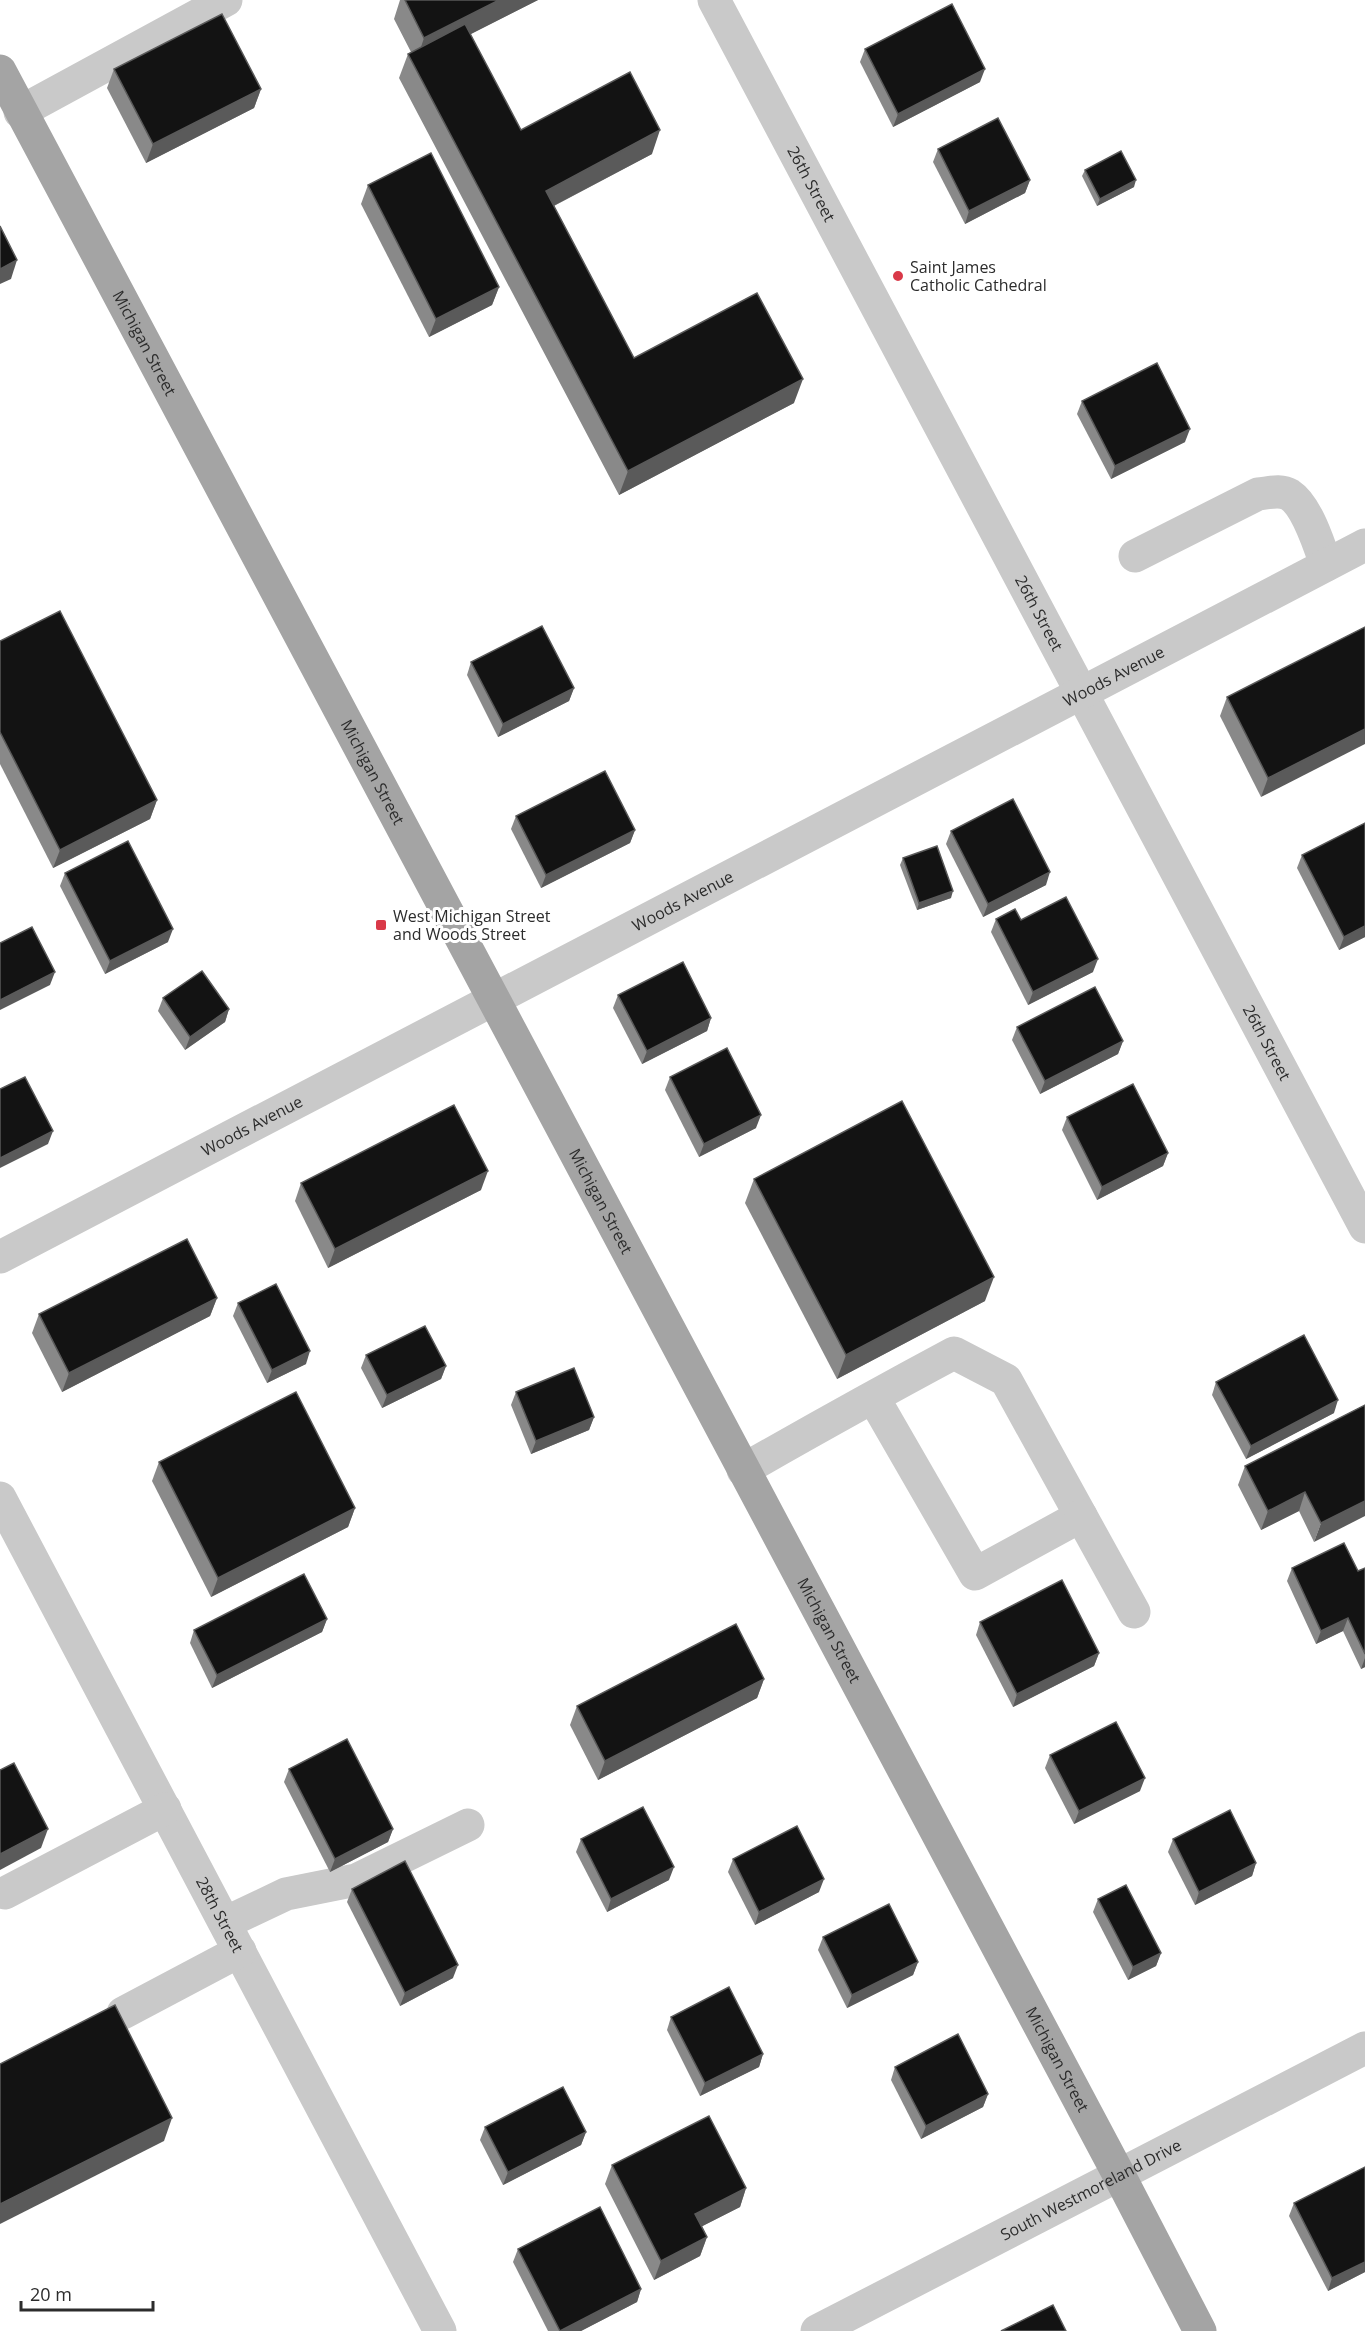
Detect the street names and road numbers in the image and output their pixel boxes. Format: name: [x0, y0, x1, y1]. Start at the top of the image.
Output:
street label: 26th Street: [782, 142, 841, 226]
street label: Michigan Street: [108, 286, 182, 400]
street label: 26th Street: [1010, 571, 1068, 655]
street label: Woods Avenue: [1059, 641, 1168, 712]
street label: Michigan Street: [336, 716, 410, 829]
street label: Woods Avenue: [628, 865, 737, 936]
street label: 26th Street: [1238, 1001, 1296, 1084]
street label: Woods Avenue: [197, 1090, 306, 1161]
street label: Michigan Street: [564, 1145, 638, 1258]
street label: Michigan Street: [792, 1574, 866, 1687]
street label: 28th Street: [191, 1873, 249, 1956]
street label: Michigan Street: [1020, 2003, 1095, 2116]
street label: South Westmoreland Drive: [996, 2134, 1185, 2246]

